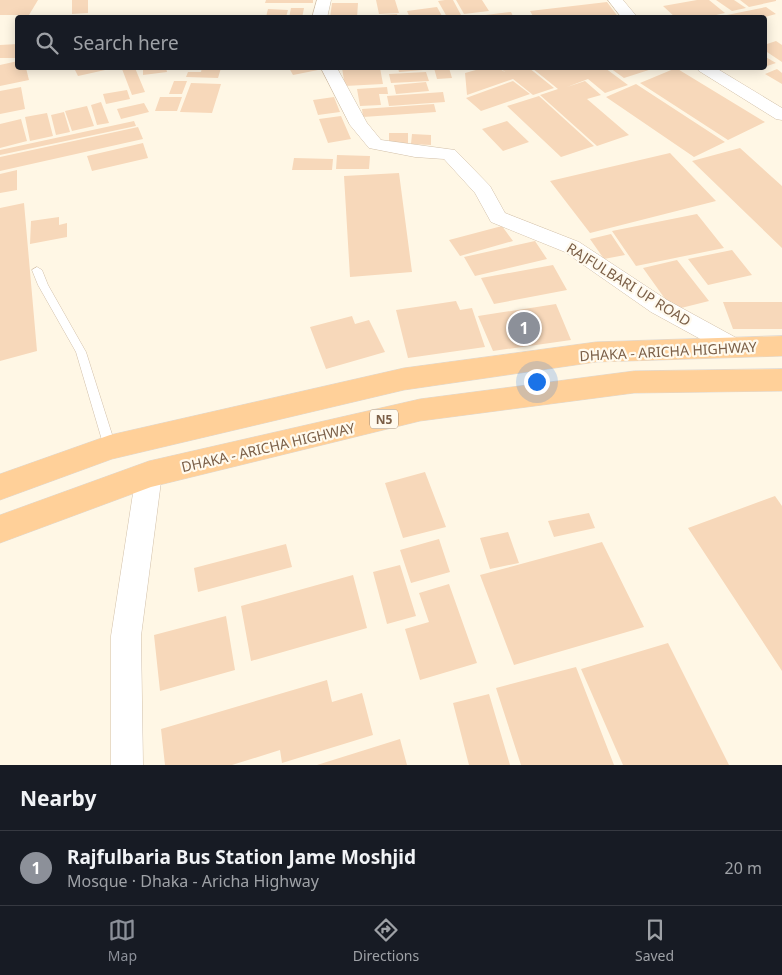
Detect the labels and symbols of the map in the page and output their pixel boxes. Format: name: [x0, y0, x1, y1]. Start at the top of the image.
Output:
street label: RAJFULBARI UP ROAD: [563, 238, 695, 330]
pin: 1: [508, 309, 540, 347]
street label: DHAKA - ARICHA HIGHWAY: [579, 337, 757, 365]
your location: [524, 369, 550, 395]
road number: N5: [370, 409, 398, 428]
street label: DHAKA - ARICHA HIGHWAY: [179, 418, 357, 476]

